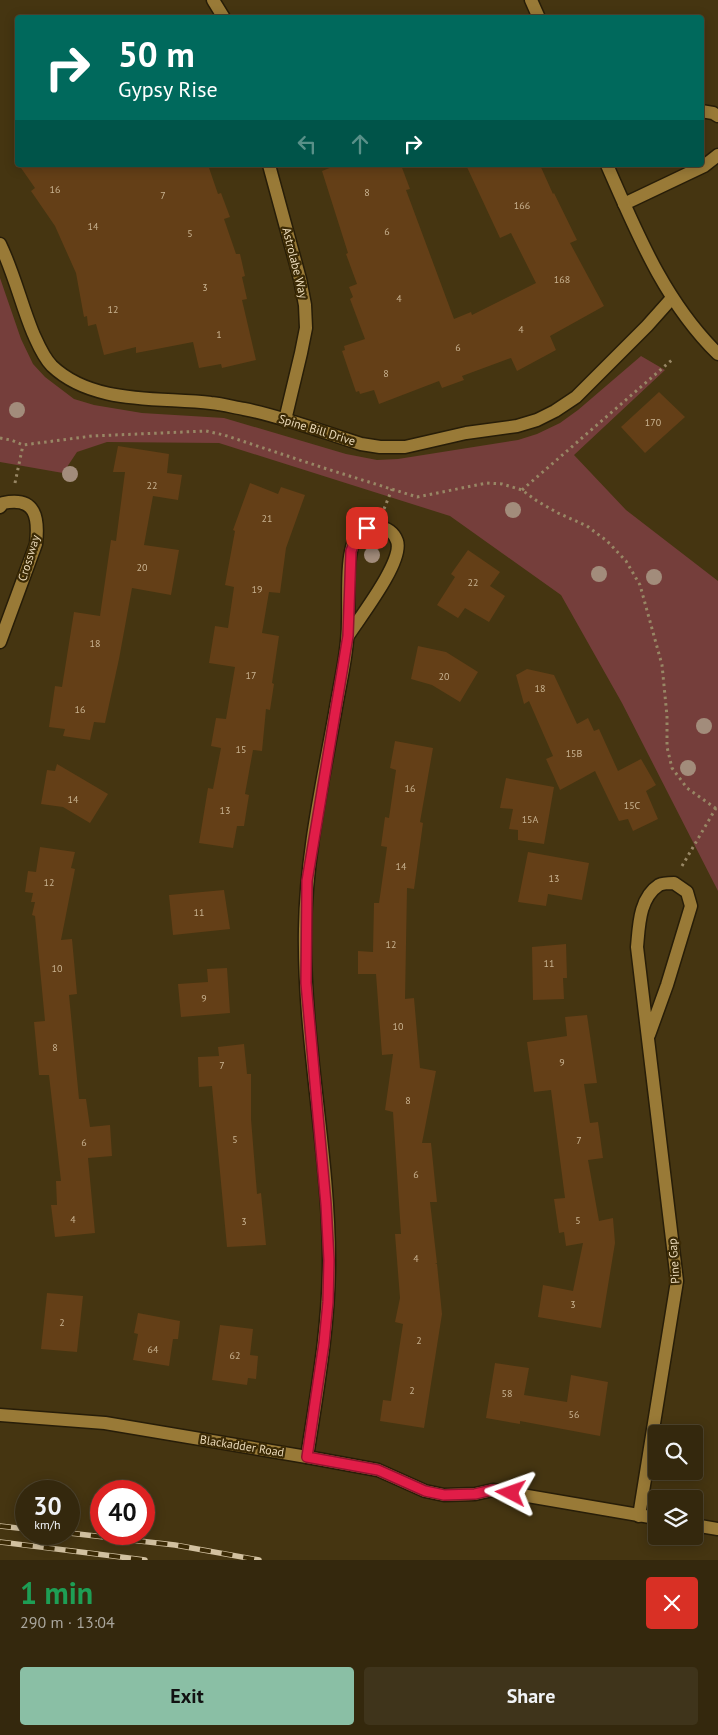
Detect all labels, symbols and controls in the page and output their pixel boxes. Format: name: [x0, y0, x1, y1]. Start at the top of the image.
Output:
text: 50 m: [118, 31, 195, 77]
icon: right: [35, 35, 100, 100]
text: Gypsy Rise: [118, 75, 218, 103]
icon: left: [293, 130, 321, 158]
icon: ahead: [346, 130, 374, 158]
icon: right: [399, 130, 427, 158]
house number: 16: [50, 183, 60, 196]
house number: 8: [364, 186, 370, 199]
house number: 7: [160, 189, 166, 202]
house number: 166: [514, 199, 530, 212]
house number: 14: [88, 220, 99, 233]
house number: 6: [384, 225, 390, 238]
street label: Astrolabe Way: [279, 226, 312, 300]
house number: 5: [187, 227, 193, 240]
house number: 168: [554, 273, 570, 286]
house number: 3: [202, 281, 208, 294]
house number: 4: [396, 292, 402, 305]
house number: 12: [108, 303, 118, 316]
house number: 4: [518, 323, 524, 336]
house number: 1: [216, 328, 222, 341]
house number: 6: [455, 341, 461, 354]
house number: 8: [383, 367, 389, 380]
street label: Spine Bill Drive: [277, 411, 357, 448]
house number: 170: [645, 416, 662, 429]
house number: 22: [147, 479, 157, 492]
pin: [346, 507, 388, 549]
house number: 21: [262, 512, 272, 525]
icon: arrive: [353, 514, 381, 542]
street label: Crossway: [14, 533, 43, 583]
house number: 20: [137, 561, 148, 574]
house number: 22: [468, 576, 478, 589]
house number: 19: [252, 583, 262, 596]
house number: 18: [90, 637, 100, 650]
house number: 17: [246, 669, 256, 682]
house number: 20: [439, 670, 450, 683]
house number: 18: [535, 682, 545, 695]
house number: 16: [75, 703, 85, 716]
house number: 15: [236, 743, 246, 756]
house number: 15B: [566, 747, 583, 760]
house number: 16: [405, 782, 415, 795]
house number: 14: [68, 793, 79, 806]
house number: 15C: [624, 799, 641, 812]
house number: 13: [220, 804, 230, 817]
house number: 15A: [522, 813, 539, 826]
house number: 14: [396, 860, 407, 873]
house number: 13: [549, 872, 559, 885]
house number: 12: [44, 876, 54, 889]
house number: 11: [194, 906, 204, 919]
house number: 12: [386, 938, 396, 951]
house number: 11: [544, 957, 554, 970]
house number: 10: [52, 962, 63, 975]
house number: 9: [201, 992, 207, 1005]
house number: 10: [393, 1020, 404, 1033]
house number: 8: [52, 1041, 58, 1054]
house number: 9: [559, 1056, 565, 1069]
house number: 7: [219, 1059, 225, 1072]
house number: 8: [405, 1094, 411, 1107]
house number: 5: [232, 1133, 238, 1146]
house number: 7: [576, 1134, 582, 1147]
house number: 6: [81, 1136, 87, 1149]
house number: 6: [413, 1168, 419, 1181]
house number: 4: [70, 1213, 76, 1226]
house number: 5: [575, 1214, 581, 1227]
house number: 3: [241, 1215, 247, 1228]
street label: Pine Gap: [664, 1238, 683, 1284]
house number: 4: [413, 1252, 419, 1265]
house number: 3: [570, 1298, 576, 1311]
house number: 2: [59, 1316, 65, 1329]
house number: 2: [416, 1334, 422, 1347]
house number: 64: [148, 1343, 159, 1356]
house number: 62: [230, 1349, 240, 1362]
house number: 2: [409, 1384, 415, 1397]
house number: 58: [502, 1387, 512, 1400]
house number: 56: [569, 1408, 579, 1421]
map controls: [648, 1425, 703, 1545]
button: search: [648, 1425, 703, 1480]
street label: Blackadder Road: [199, 1431, 285, 1460]
position arrow: [484, 1466, 536, 1518]
speed limit sign: 40: [90, 1480, 155, 1545]
text: 30: [33, 1490, 62, 1522]
button: layers: [648, 1490, 703, 1545]
text: km/h: [34, 1517, 61, 1532]
text: 1 min: [20, 1573, 93, 1612]
button: close: [646, 1577, 698, 1629]
text: 290 m · 13:04: [20, 1612, 115, 1632]
button: Exit: [20, 1667, 354, 1725]
button: Share: [364, 1667, 698, 1725]

